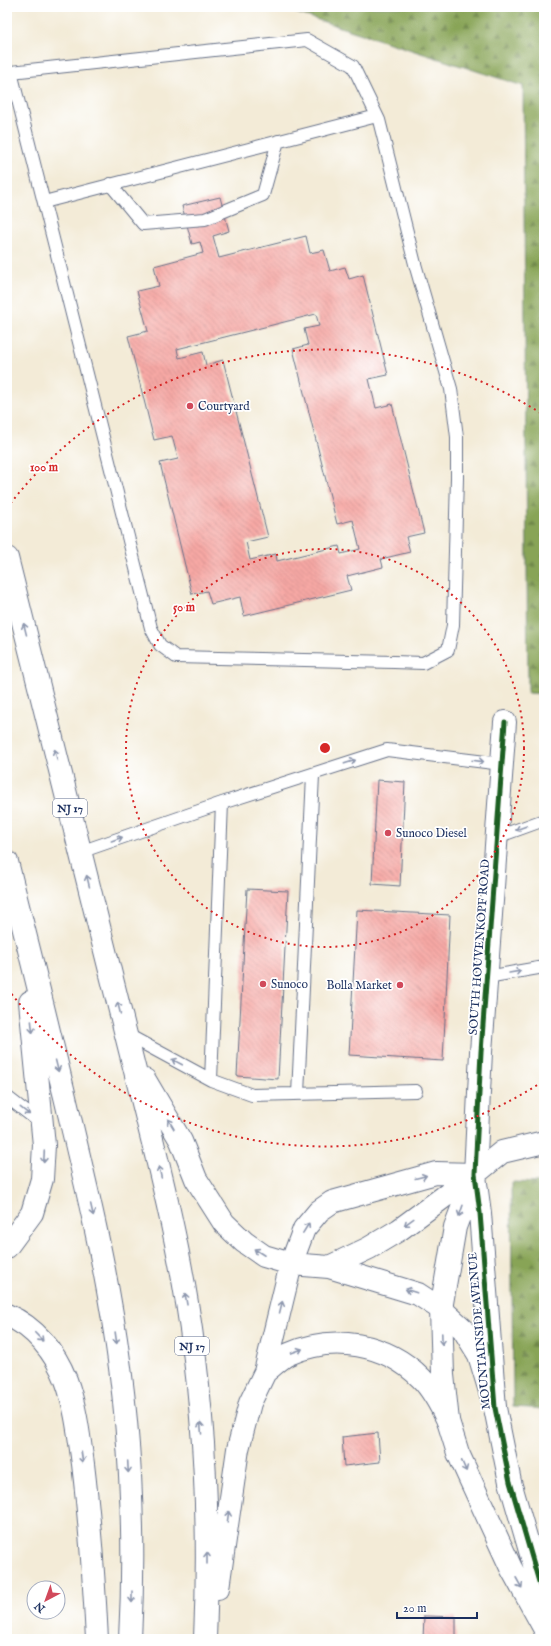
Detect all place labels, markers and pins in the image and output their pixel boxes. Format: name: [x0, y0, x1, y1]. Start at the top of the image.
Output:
place label: Courtyard: [198, 399, 250, 414]
marker: Courtyard: [185, 401, 195, 411]
centre of rings: [318, 741, 332, 755]
place label: Sunoco Diesel: [396, 826, 468, 841]
marker: Sunoco Diesel: [383, 828, 393, 838]
place label: Sunoco: [271, 977, 308, 992]
place label: Bolla Market: [326, 978, 392, 993]
marker: Sunoco: [258, 979, 268, 989]
marker: Bolla Market: [395, 980, 405, 990]

